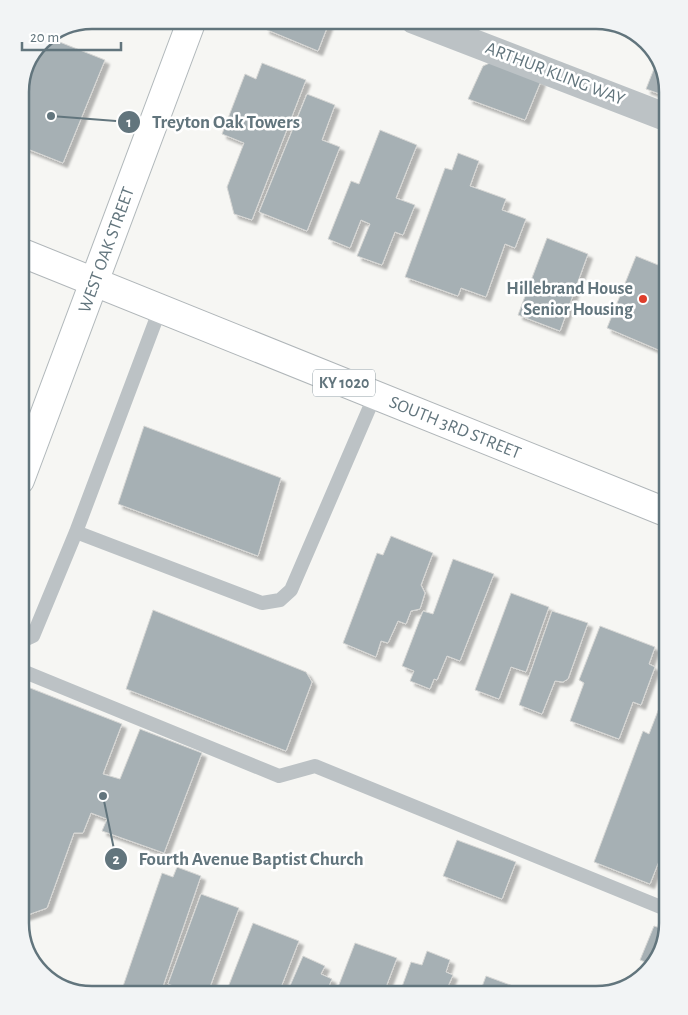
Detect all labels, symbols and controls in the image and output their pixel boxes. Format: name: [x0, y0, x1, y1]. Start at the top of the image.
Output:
scale bar: [22, 20, 121, 52]
text: 20 m: [30, 30, 59, 45]
street label: ARTHUR KLING WAY: [483, 39, 628, 109]
callout: Treyton Oak Towers: [117, 105, 310, 139]
text: Treyton Oak Towers: [152, 113, 300, 132]
text: 1: [126, 115, 132, 130]
street label: WEST OAK STREET: [76, 185, 138, 315]
place label: Hillebrand House Senior Housing: [506, 280, 634, 319]
marker: Hillebrand House Senior Housing: [637, 293, 649, 305]
road number: KY 1020: [313, 369, 375, 396]
street label: SOUTH 3RD STREET: [386, 393, 524, 463]
callout: Fourth Avenue Baptist Church: [103, 842, 373, 876]
text: Fourth Avenue Baptist Church: [138, 850, 364, 869]
text: 2: [112, 852, 120, 867]

